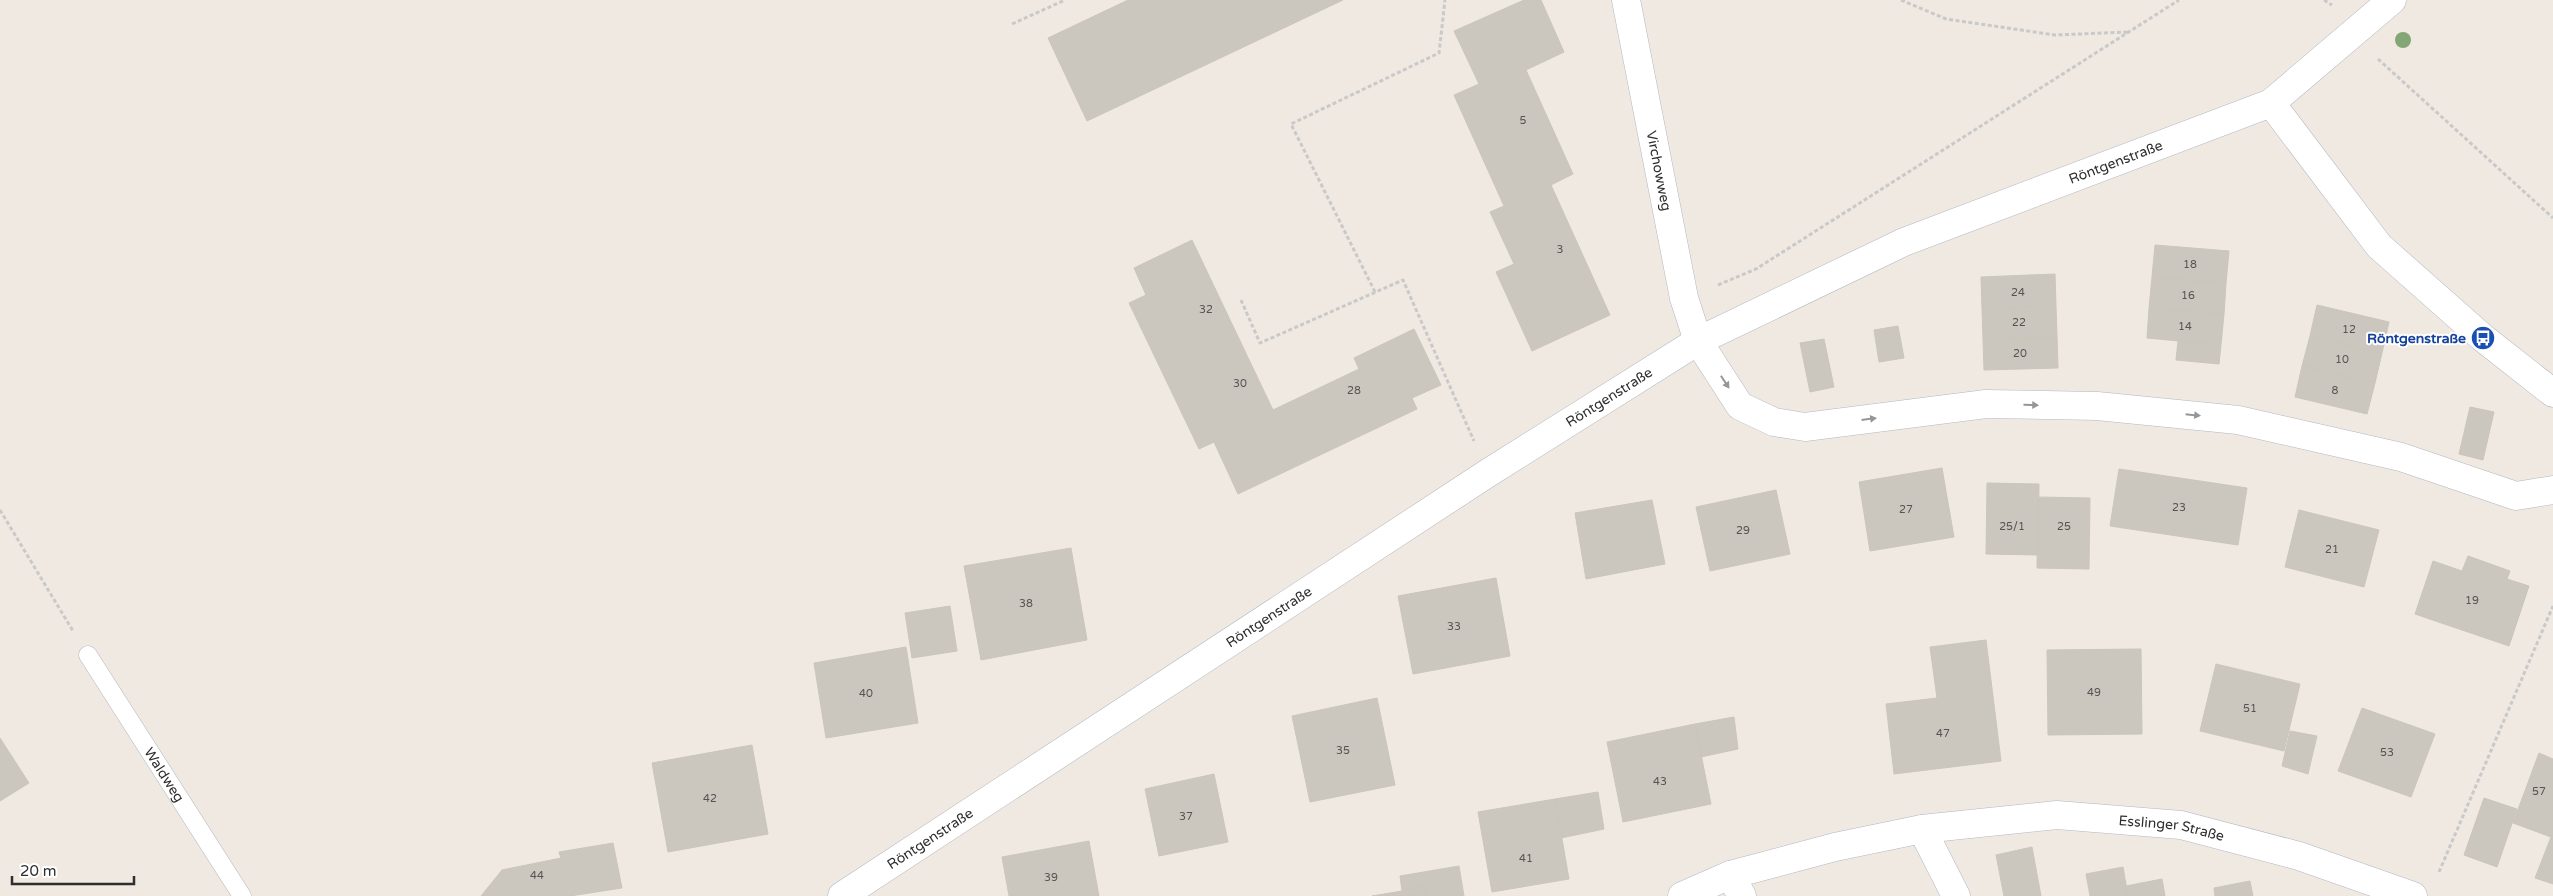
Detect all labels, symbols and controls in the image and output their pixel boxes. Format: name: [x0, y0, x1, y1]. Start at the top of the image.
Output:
house number: 5: [1520, 114, 1527, 127]
street label: Virchowweg: [1643, 129, 1675, 212]
street label: Röntgenstraße: [2066, 136, 2165, 187]
house number: 3: [1557, 243, 1564, 256]
house number: 18: [2183, 258, 2197, 271]
house number: 24: [2011, 286, 2025, 299]
house number: 16: [2181, 289, 2195, 302]
house number: 32: [1199, 303, 1213, 316]
house number: 22: [2012, 316, 2026, 329]
house number: 14: [2178, 320, 2192, 333]
house number: 12: [2342, 323, 2356, 336]
bus stop icon: Röntgenstraße: [2470, 325, 2496, 351]
place label: Röntgenstraße: [2367, 330, 2466, 347]
house number: 20: [2013, 347, 2027, 360]
house number: 10: [2335, 353, 2349, 366]
street label: Röntgenstraße: [1562, 363, 1655, 431]
one-way arrow: [1720, 375, 1730, 388]
house number: 30: [1233, 377, 1247, 390]
house number: 28: [1347, 384, 1361, 397]
house number: 8: [2332, 384, 2339, 397]
one-way arrow: [2023, 401, 2039, 409]
one-way arrow: [2185, 412, 2201, 420]
one-way arrow: [1862, 415, 1878, 423]
house number: 23: [2172, 501, 2186, 514]
house number: 27: [1899, 503, 1913, 516]
house number: 25/1: [1999, 520, 2025, 533]
house number: 25: [2057, 520, 2071, 533]
house number: 29: [1736, 524, 1750, 537]
house number: 21: [2325, 543, 2339, 556]
street label: Röntgenstraße: [1223, 582, 1315, 651]
house number: 19: [2465, 594, 2479, 607]
house number: 38: [1019, 597, 1033, 610]
house number: 33: [1447, 620, 1461, 633]
house number: 49: [2087, 686, 2101, 699]
house number: 40: [859, 687, 873, 700]
house number: 51: [2243, 702, 2257, 715]
house number: 47: [1936, 727, 1950, 740]
street label: Waldweg: [141, 744, 188, 805]
house number: 35: [1336, 744, 1350, 757]
house number: 53: [2380, 746, 2394, 759]
house number: 43: [1653, 775, 1667, 788]
house number: 57: [2532, 785, 2546, 798]
house number: 42: [703, 792, 717, 805]
street label: Röntgenstraße: [884, 804, 976, 873]
house number: 37: [1179, 810, 1193, 823]
street label: Esslinger Straße: [2118, 811, 2226, 845]
house number: 41: [1519, 852, 1533, 865]
scale bar: [12, 854, 135, 886]
text: 20 m: [20, 862, 57, 880]
house number: 44: [530, 869, 544, 882]
house number: 39: [1044, 871, 1058, 884]

